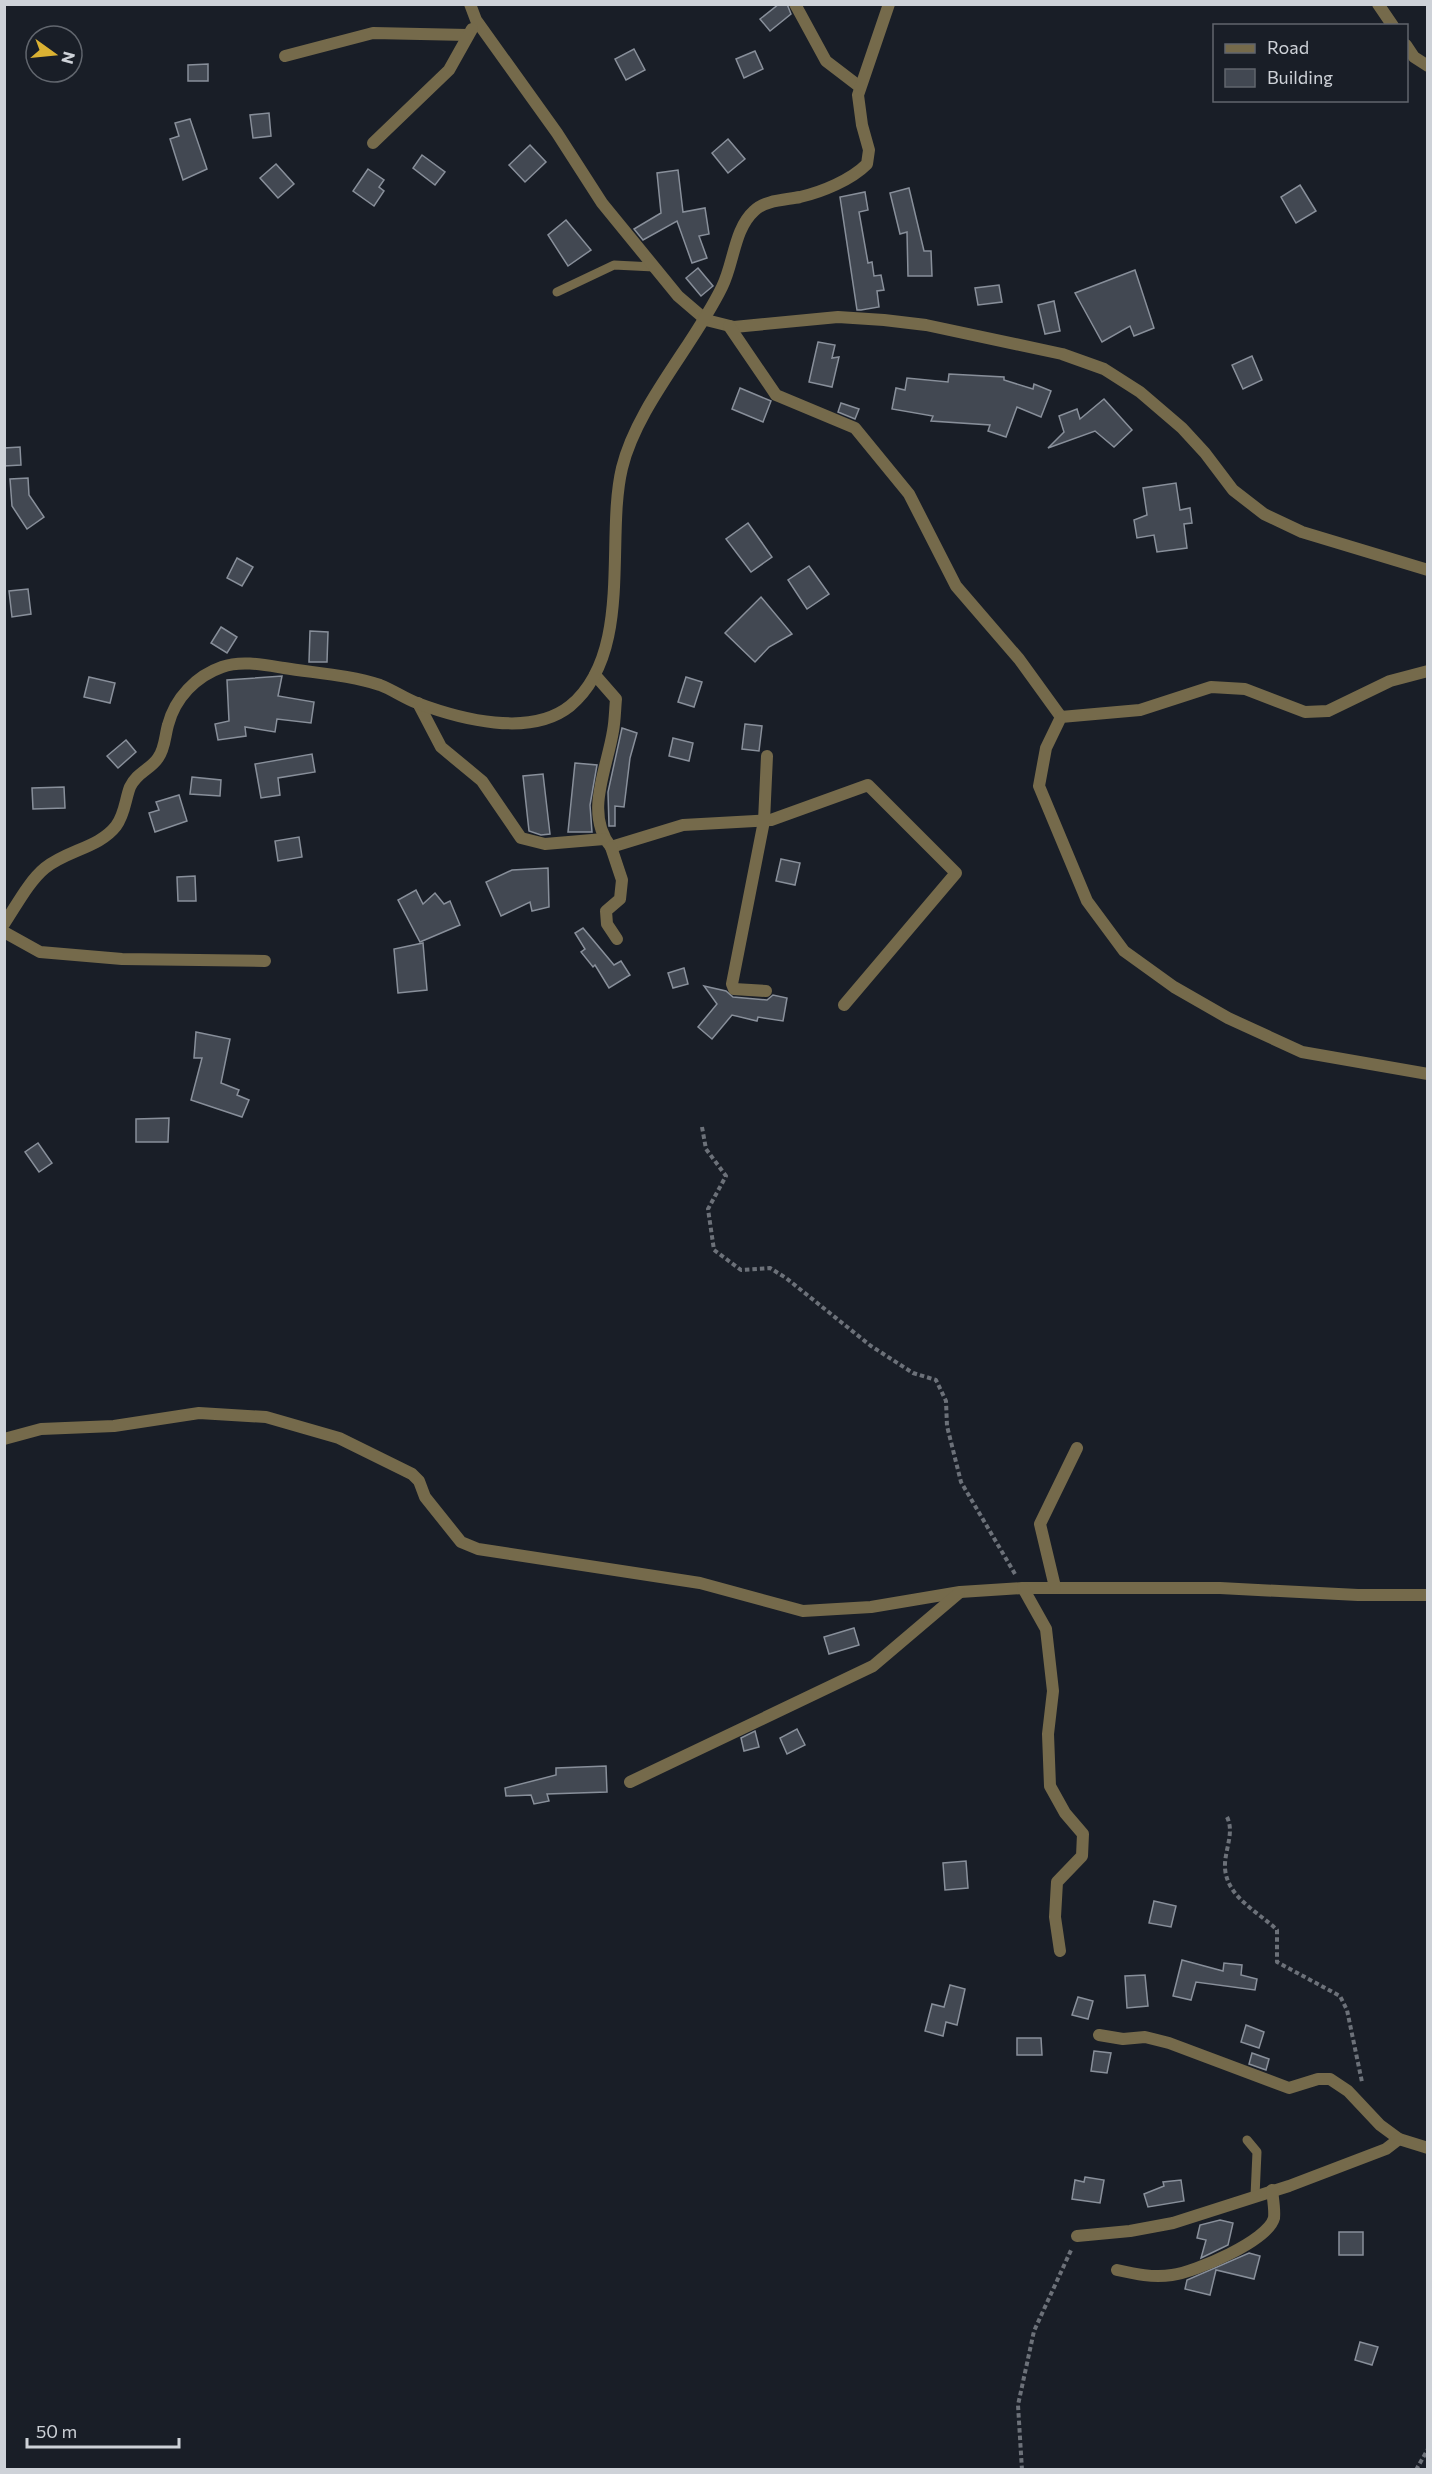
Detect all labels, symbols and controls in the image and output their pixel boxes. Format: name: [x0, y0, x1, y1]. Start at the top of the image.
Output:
north arrow: [24, 24, 84, 84]
legend: [1213, 24, 1408, 102]
text: Road: [1267, 36, 1309, 58]
text: N: [58, 50, 80, 66]
text: Building: [1267, 66, 1333, 88]
scale bar: [27, 2411, 178, 2449]
text: 50 m: [36, 2420, 77, 2442]

